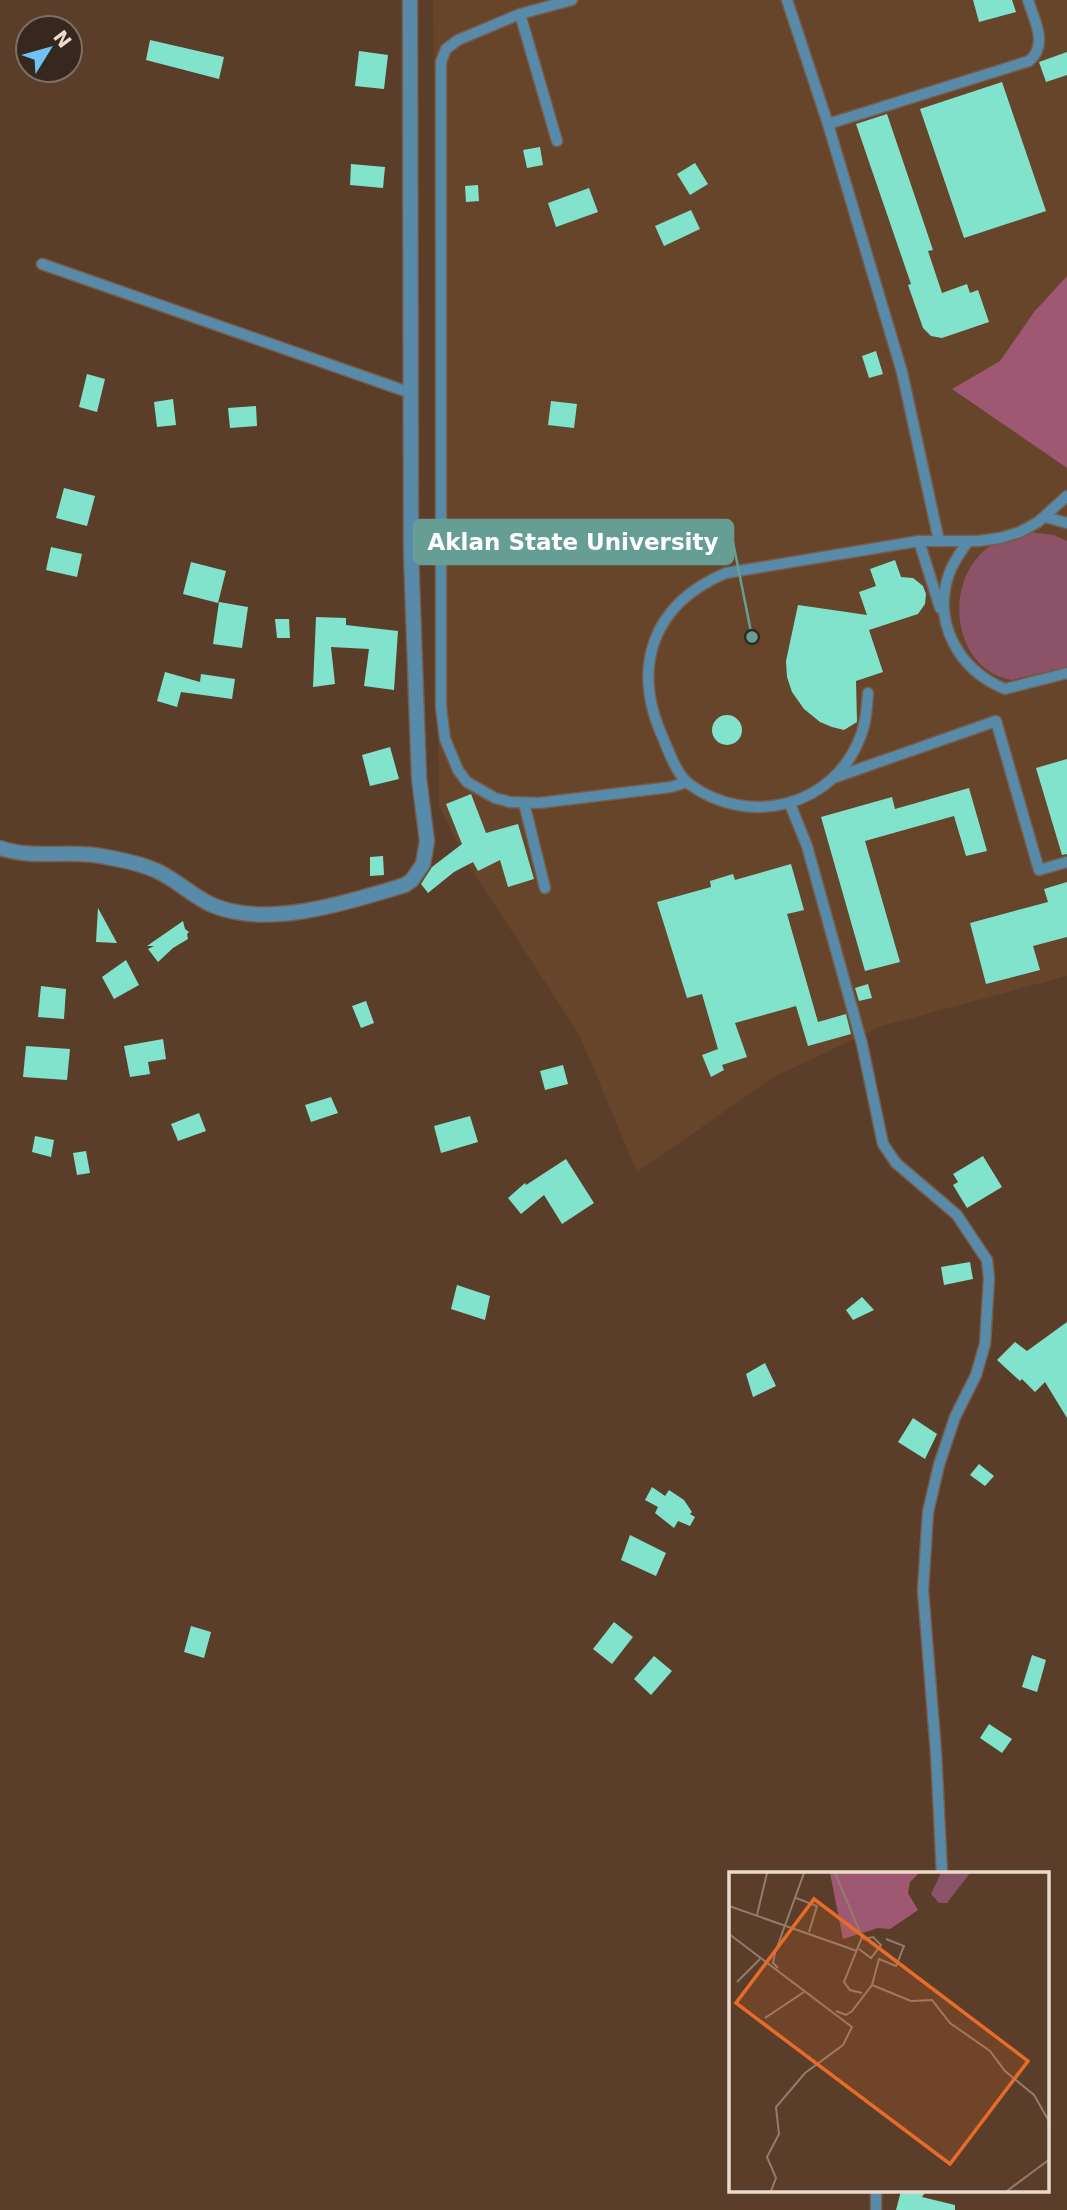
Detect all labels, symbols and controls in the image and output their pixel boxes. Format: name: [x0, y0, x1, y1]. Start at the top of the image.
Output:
north arrow: [14, 14, 84, 84]
text: N: [49, 26, 76, 52]
callout: Aklan State University: [414, 520, 733, 564]
text: Aklan State University: [428, 529, 719, 555]
inset map: [729, 1872, 1050, 2192]

